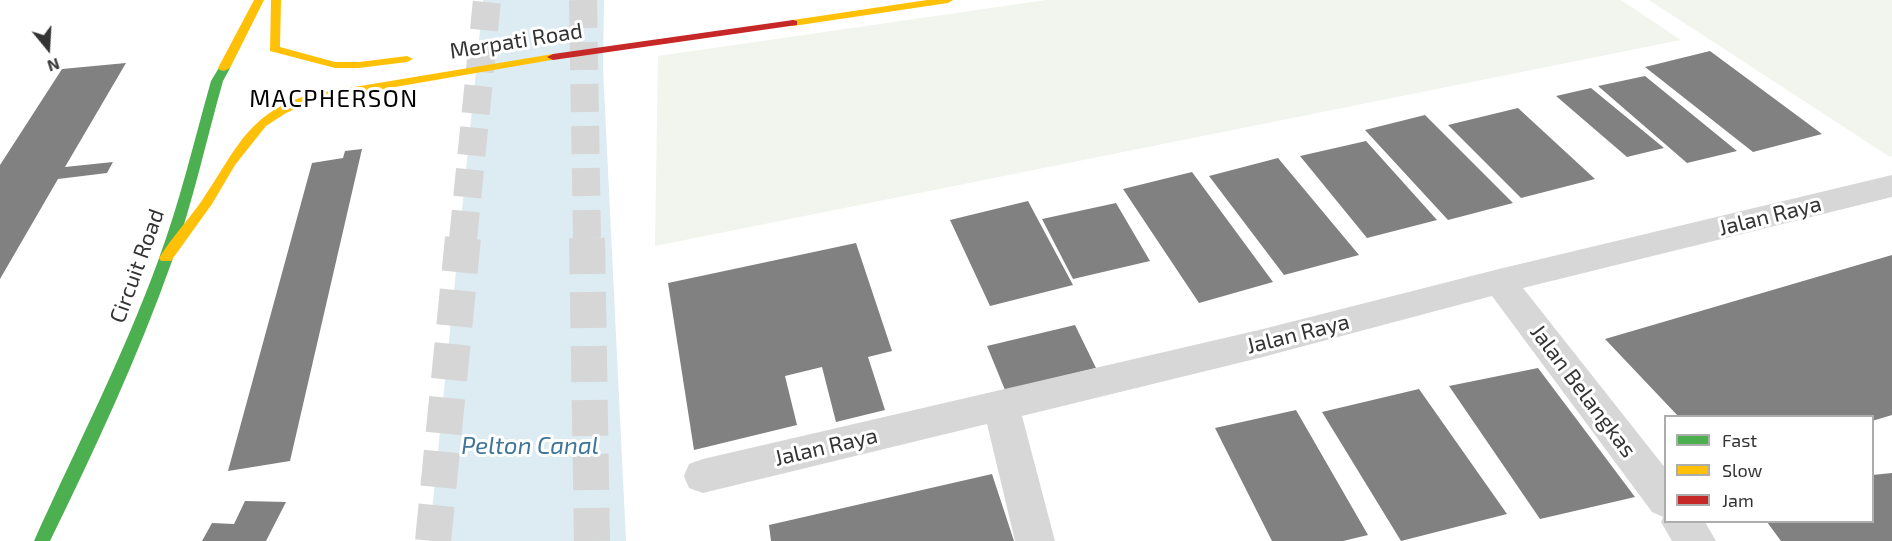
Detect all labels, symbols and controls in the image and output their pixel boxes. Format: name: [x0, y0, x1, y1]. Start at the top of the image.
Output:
street label: Merpati Road: [448, 17, 584, 65]
north arrow: [18, 18, 78, 78]
text: N: [45, 55, 62, 76]
district label: MACPHERSON: [249, 85, 419, 113]
street label: Jalan Raya: [1716, 190, 1824, 242]
street label: Circuit Road: [104, 205, 170, 327]
street label: Jalan Raya: [1244, 308, 1352, 360]
street label: Jalan Belangkas: [1524, 319, 1642, 463]
legend: [1664, 415, 1874, 523]
street label: Jalan Raya: [772, 422, 880, 472]
text: Fast: [1722, 429, 1757, 451]
water label: Pelton Canal: [461, 432, 599, 460]
text: Slow: [1722, 459, 1762, 481]
text: Jam: [1722, 489, 1754, 511]

